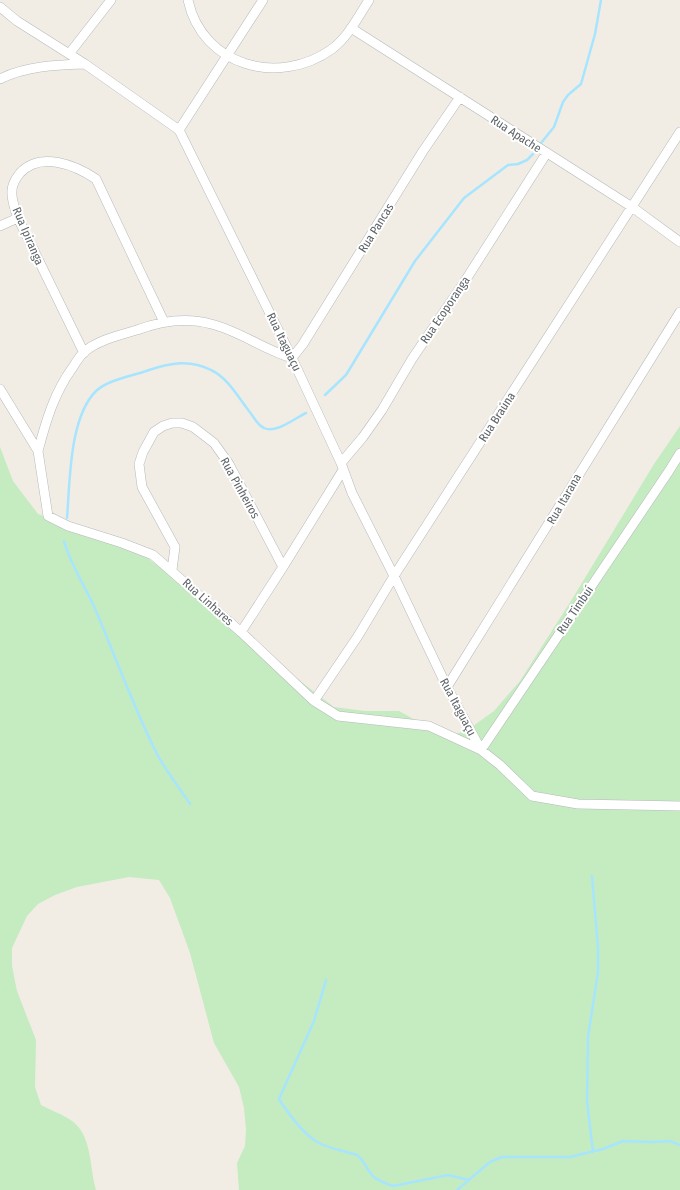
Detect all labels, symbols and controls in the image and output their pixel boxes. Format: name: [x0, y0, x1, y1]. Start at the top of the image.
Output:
street label: Rua Apache: [488, 113, 544, 156]
street label: Rua Pancas: [355, 201, 397, 255]
street label: Rua Ipiranga: [10, 205, 46, 267]
street label: Rua Ecoporanga: [417, 274, 473, 346]
street label: Rua Itaguaçu: [264, 311, 304, 373]
street label: Rua Braúna: [476, 390, 518, 444]
street label: Rua Pinheiros: [217, 455, 263, 521]
street label: Rua Itarana: [544, 471, 584, 527]
street label: Rua Linhares: [180, 576, 236, 628]
street label: Rua Timbuí: [554, 583, 596, 637]
street label: Rua Itaguaçu: [437, 676, 479, 738]

